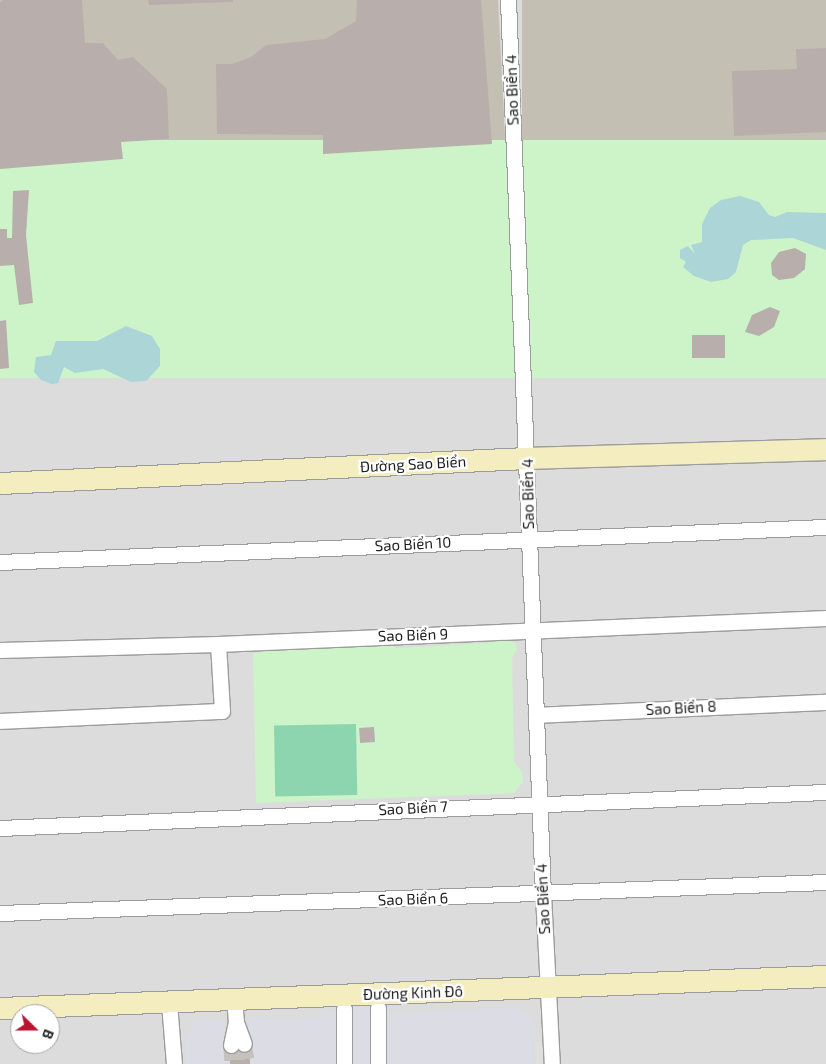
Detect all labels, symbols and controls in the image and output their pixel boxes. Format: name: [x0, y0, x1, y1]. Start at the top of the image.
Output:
street label: Sao Biển 4: [502, 54, 522, 126]
street label: Đường Sao Biển: [359, 452, 467, 476]
street label: Sao Biển 4: [518, 458, 538, 530]
street label: Sao Biển 10: [374, 533, 452, 555]
street label: Sao Biển 9: [378, 625, 448, 645]
street label: Sao Biển 8: [645, 697, 717, 719]
street label: Sao Biển 7: [378, 797, 448, 819]
street label: Sao Biển 4: [532, 863, 554, 935]
street label: Sao Biển 6: [378, 889, 448, 909]
street label: Đường Kinh Đô: [363, 982, 463, 1004]
north arrow: [10, 1004, 60, 1054]
text: B: [39, 1027, 58, 1042]

